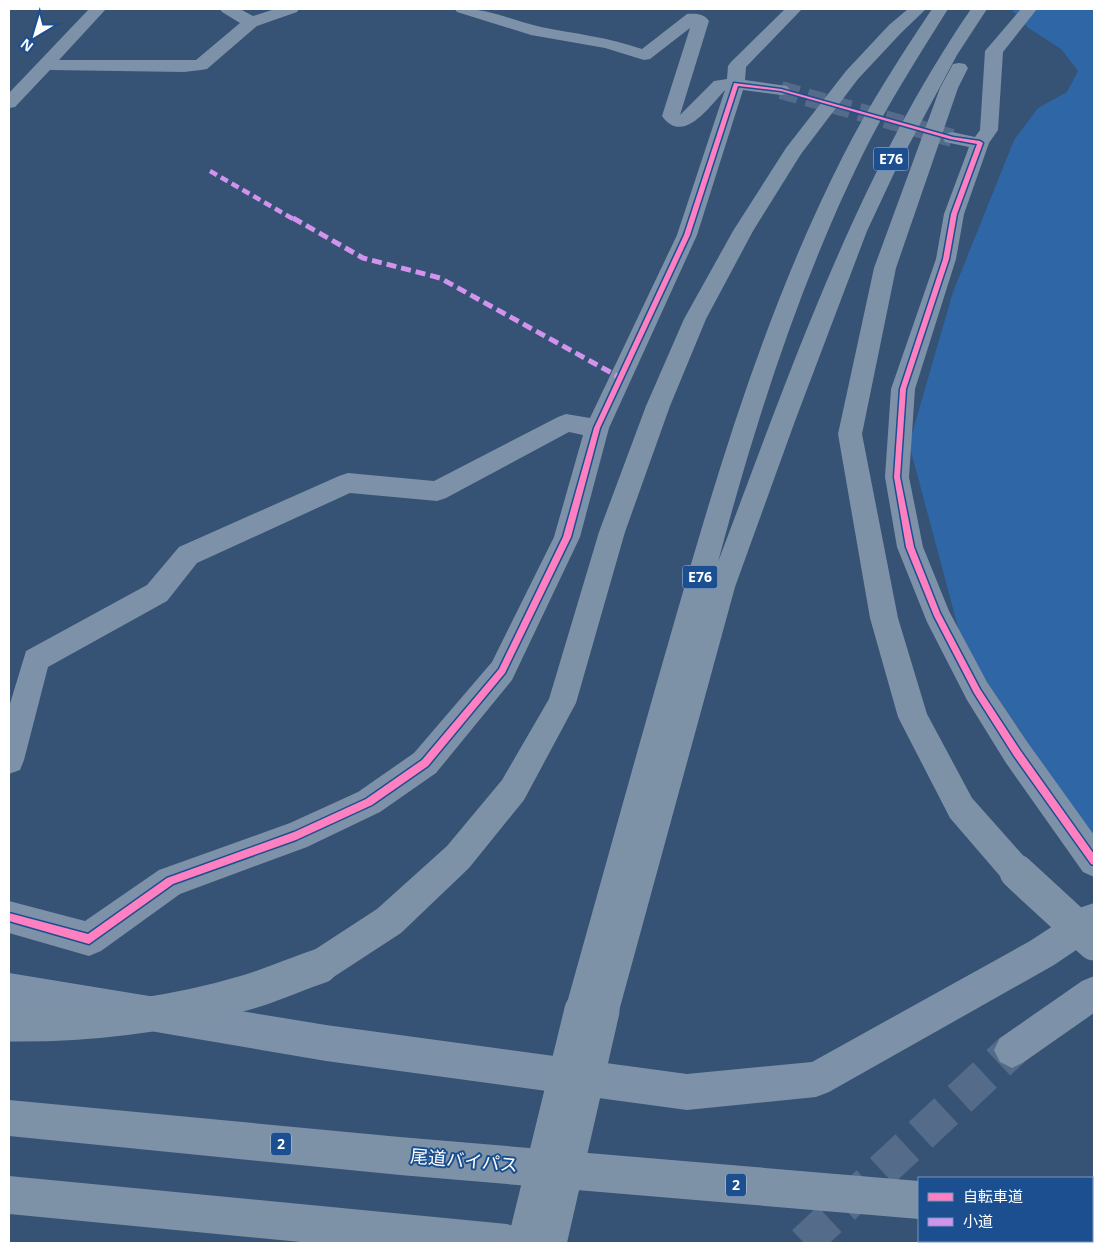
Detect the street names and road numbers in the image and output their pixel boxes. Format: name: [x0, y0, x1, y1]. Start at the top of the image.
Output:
road number: E76: [874, 148, 908, 170]
road number: E76: [682, 566, 718, 588]
road number: 2: [271, 1132, 291, 1156]
street label: 尾道バイパス: [409, 1143, 519, 1177]
road number: 2: [726, 1174, 746, 1196]

